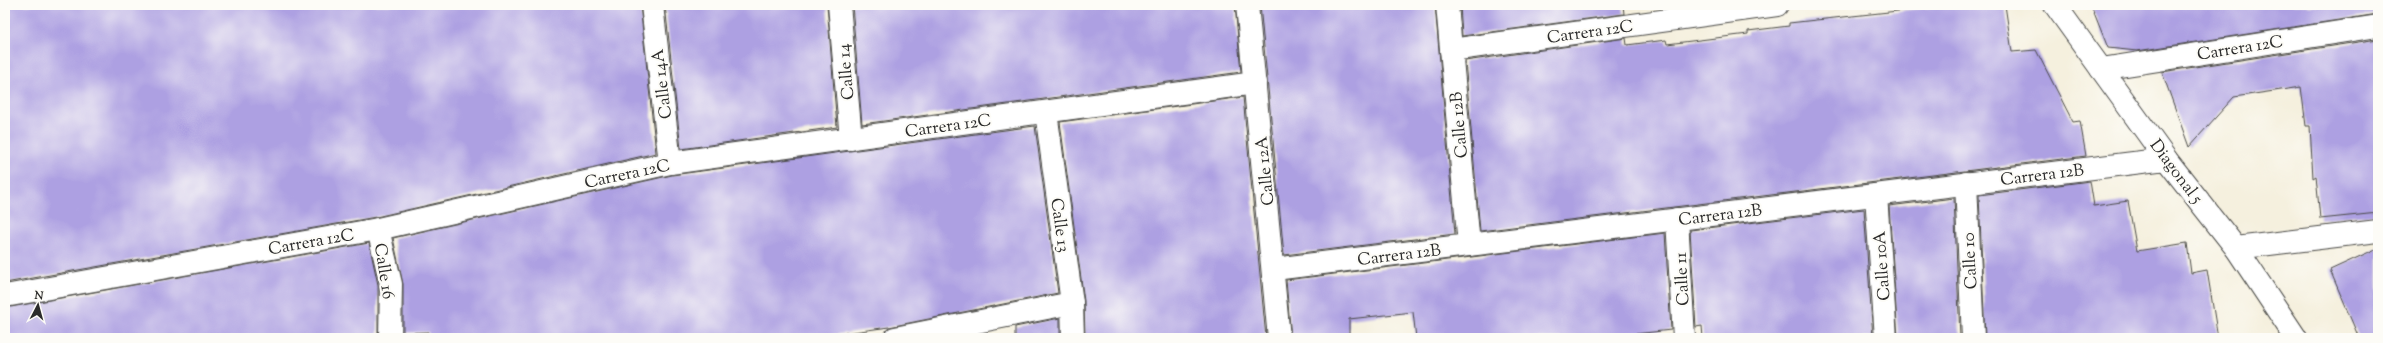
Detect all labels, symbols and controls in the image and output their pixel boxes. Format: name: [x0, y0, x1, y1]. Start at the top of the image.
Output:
street label: Carrera 12C: [1546, 15, 1635, 51]
street label: Carrera 12C: [2195, 30, 2285, 68]
street label: Calle 14: [833, 42, 861, 101]
street label: Calle 14A: [647, 47, 679, 120]
street label: Calle 12B: [1445, 90, 1475, 159]
street label: Carrera 12C: [904, 109, 993, 145]
street label: Calle 12A: [1250, 135, 1282, 207]
street label: Diagonal 5: [2143, 135, 2208, 210]
street label: Carrera 12C: [582, 154, 672, 196]
street label: Carrera 12B: [1999, 159, 2086, 193]
street label: Calle 13: [1043, 196, 1075, 254]
street label: Carrera 12B: [1677, 199, 1764, 233]
street label: Carrera 12C: [266, 224, 356, 262]
street label: Calle 10A: [1869, 230, 1897, 301]
street label: Calle 10: [1958, 232, 1984, 290]
street label: Carrera 12B: [1356, 239, 1443, 273]
street label: Calle 16: [367, 242, 399, 301]
street label: Calle 11: [1670, 251, 1696, 306]
north arrow: [18, 285, 58, 325]
text: N: [33, 288, 44, 304]

